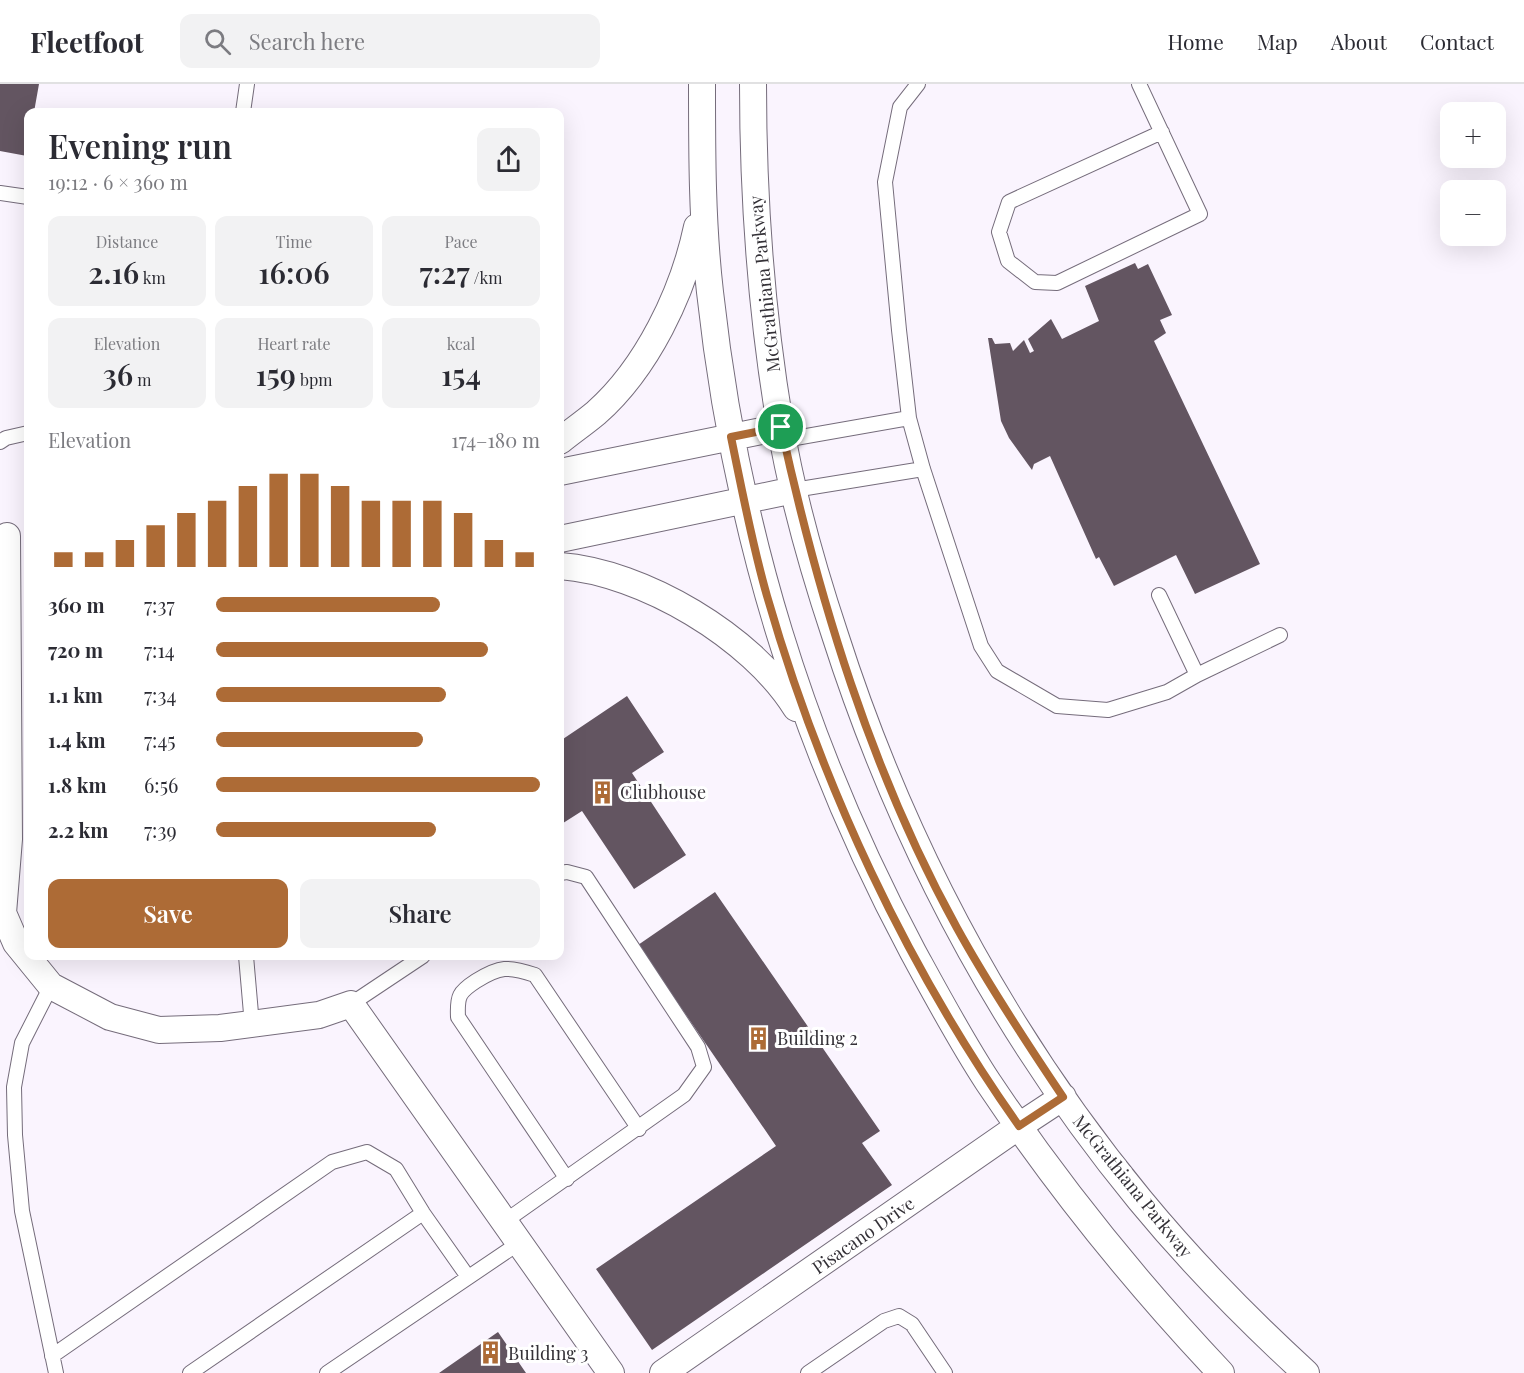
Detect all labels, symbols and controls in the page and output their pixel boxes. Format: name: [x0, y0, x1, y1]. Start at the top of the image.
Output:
search box: [180, 14, 600, 68]
text: Fleetfoot: [30, 23, 144, 60]
icon: search: [201, 25, 234, 58]
text: Search here: [249, 26, 365, 56]
text: Home: [1168, 27, 1224, 55]
text: Map: [1257, 27, 1298, 55]
text: About: [1331, 27, 1387, 55]
text: Contact: [1420, 27, 1494, 55]
map controls: [1440, 102, 1506, 246]
button: +: [1440, 102, 1506, 168]
text: Evening run: [48, 123, 232, 167]
button: share: [477, 128, 540, 191]
text: 19:12 · 6 × 360 m: [48, 168, 188, 195]
button: −: [1440, 180, 1506, 246]
street label: McGrathiana Parkway: [743, 194, 785, 374]
text: Distance: [96, 231, 158, 252]
text: Time: [276, 231, 312, 252]
text: Pace: [444, 231, 478, 252]
text: 2.16: [88, 252, 139, 292]
text: 16:06: [258, 252, 330, 292]
text: 7:27: [419, 252, 470, 292]
text: km: [139, 267, 166, 288]
text: /km: [470, 267, 503, 288]
text: Elevation: [94, 333, 160, 354]
text: Heart rate: [257, 333, 331, 354]
text: kcal: [447, 333, 475, 354]
text: 36: [103, 354, 133, 394]
text: 159: [255, 354, 296, 394]
text: 154: [441, 354, 481, 394]
text: m: [133, 369, 151, 390]
text: bpm: [296, 369, 333, 390]
pin: [755, 401, 806, 452]
icon: arrive: [764, 410, 797, 443]
text: Elevation: [48, 426, 131, 453]
text: 174–180 m: [451, 426, 540, 453]
text: 360 m: [48, 591, 105, 618]
text: 7:37: [144, 591, 175, 618]
text: 720 m: [48, 636, 103, 663]
text: 7:14: [144, 636, 175, 663]
text: 1.1 km: [48, 681, 103, 708]
text: 7:34: [144, 681, 176, 708]
text: 1.4 km: [48, 726, 106, 753]
text: 7:45: [144, 726, 176, 753]
text: 1.8 km: [48, 771, 107, 798]
text: 6:56: [144, 771, 178, 798]
building icon: Clubhouse: [589, 779, 615, 805]
place label: Clubhouse: [620, 780, 706, 804]
text: 2.2 km: [48, 816, 108, 843]
text: 7:39: [144, 816, 177, 843]
button: Save: [48, 879, 288, 948]
button: Share: [300, 879, 540, 948]
building icon: Building 2: [746, 1025, 772, 1051]
place label: Building 2: [777, 1026, 858, 1050]
street label: McGrathiana Parkway: [1068, 1109, 1198, 1263]
street label: Pisacano Drive: [807, 1191, 919, 1279]
building icon: Building 3: [477, 1340, 503, 1366]
place label: Building 3: [508, 1341, 588, 1365]

